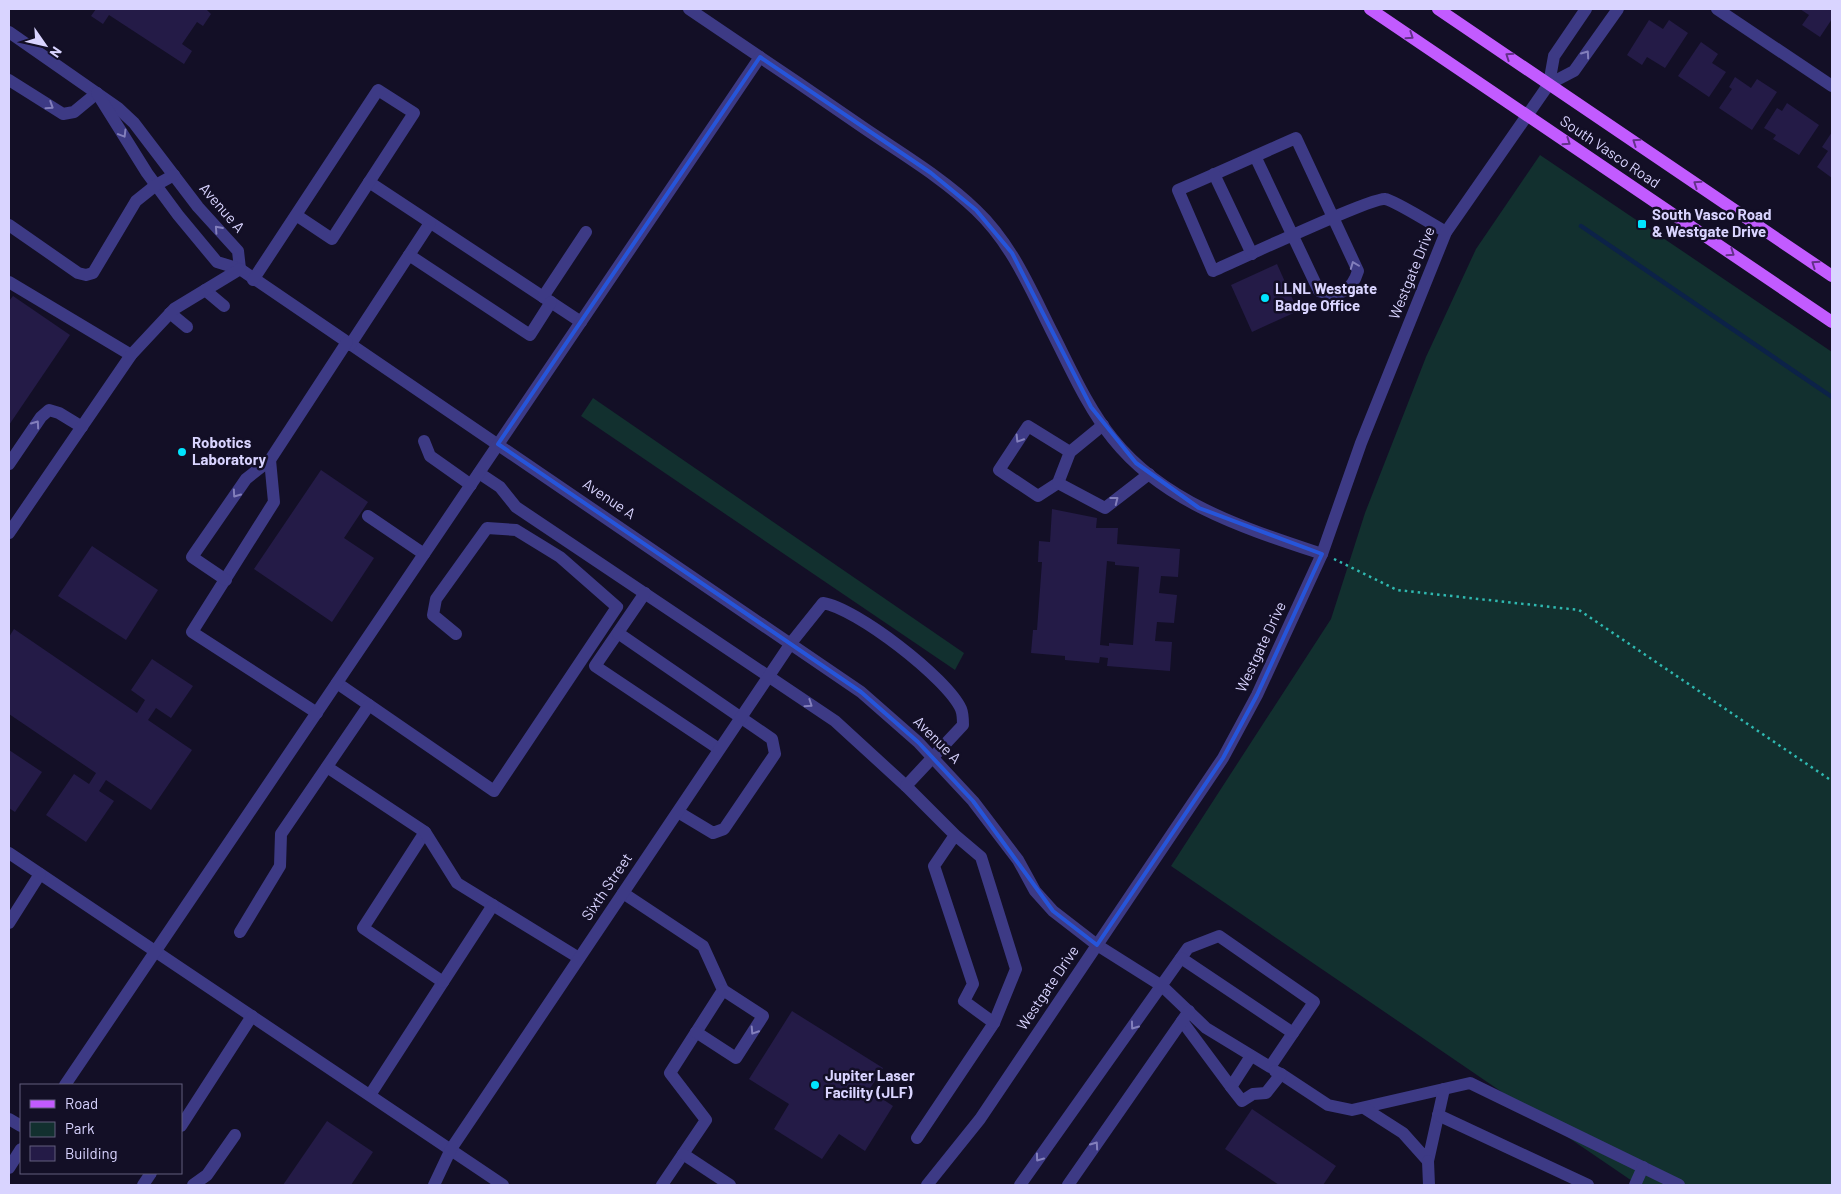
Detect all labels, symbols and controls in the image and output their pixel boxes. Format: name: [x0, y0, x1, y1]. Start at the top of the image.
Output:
north arrow: [20, 20, 70, 70]
one-way arrow: [1404, 30, 1414, 39]
text: N: [47, 44, 66, 61]
one-way arrow: [1580, 50, 1589, 60]
one-way arrow: [1505, 53, 1514, 63]
one-way arrow: [44, 100, 53, 109]
street label: South Vasco Road: [1557, 111, 1664, 191]
one-way arrow: [117, 128, 126, 137]
one-way arrow: [1562, 136, 1571, 146]
one-way arrow: [1632, 139, 1642, 148]
street label: Avenue A: [196, 179, 249, 236]
one-way arrow: [1693, 181, 1703, 190]
place label: South Vasco Road & Westgate Drive: [1652, 205, 1771, 240]
marker: South Vasco Road & Westgate Drive: [1636, 218, 1648, 230]
street label: Westgate Drive: [1384, 224, 1438, 322]
one-way arrow: [214, 225, 223, 234]
one-way arrow: [1725, 247, 1735, 256]
one-way arrow: [1350, 261, 1360, 270]
one-way arrow: [1811, 261, 1821, 270]
place label: LLNL Westgate Badge Office: [1275, 279, 1377, 314]
marker: LLNL Westgate Badge Office: [1259, 292, 1271, 304]
one-way arrow: [30, 420, 39, 430]
place label: Robotics Laboratory: [192, 433, 267, 468]
one-way arrow: [1016, 433, 1026, 442]
marker: Robotics Laboratory: [176, 446, 188, 458]
street label: Avenue A: [580, 474, 639, 522]
one-way arrow: [233, 489, 242, 498]
one-way arrow: [1109, 498, 1118, 506]
street label: Westgate Drive: [1231, 598, 1289, 695]
one-way arrow: [803, 698, 813, 707]
street label: Avenue A: [910, 712, 965, 767]
street label: Sixth Street: [577, 849, 635, 923]
street label: Westgate Drive: [1012, 942, 1082, 1033]
one-way arrow: [1131, 1020, 1140, 1030]
one-way arrow: [750, 1026, 760, 1035]
place label: Jupiter Laser Facility (JLF): [825, 1066, 915, 1101]
marker: Jupiter Laser Facility (JLF): [809, 1079, 821, 1091]
legend: [20, 1084, 182, 1174]
text: Road: [65, 1094, 98, 1112]
text: Park: [65, 1119, 95, 1137]
one-way arrow: [1089, 1141, 1098, 1151]
text: Building: [65, 1144, 118, 1162]
one-way arrow: [1036, 1152, 1045, 1162]

